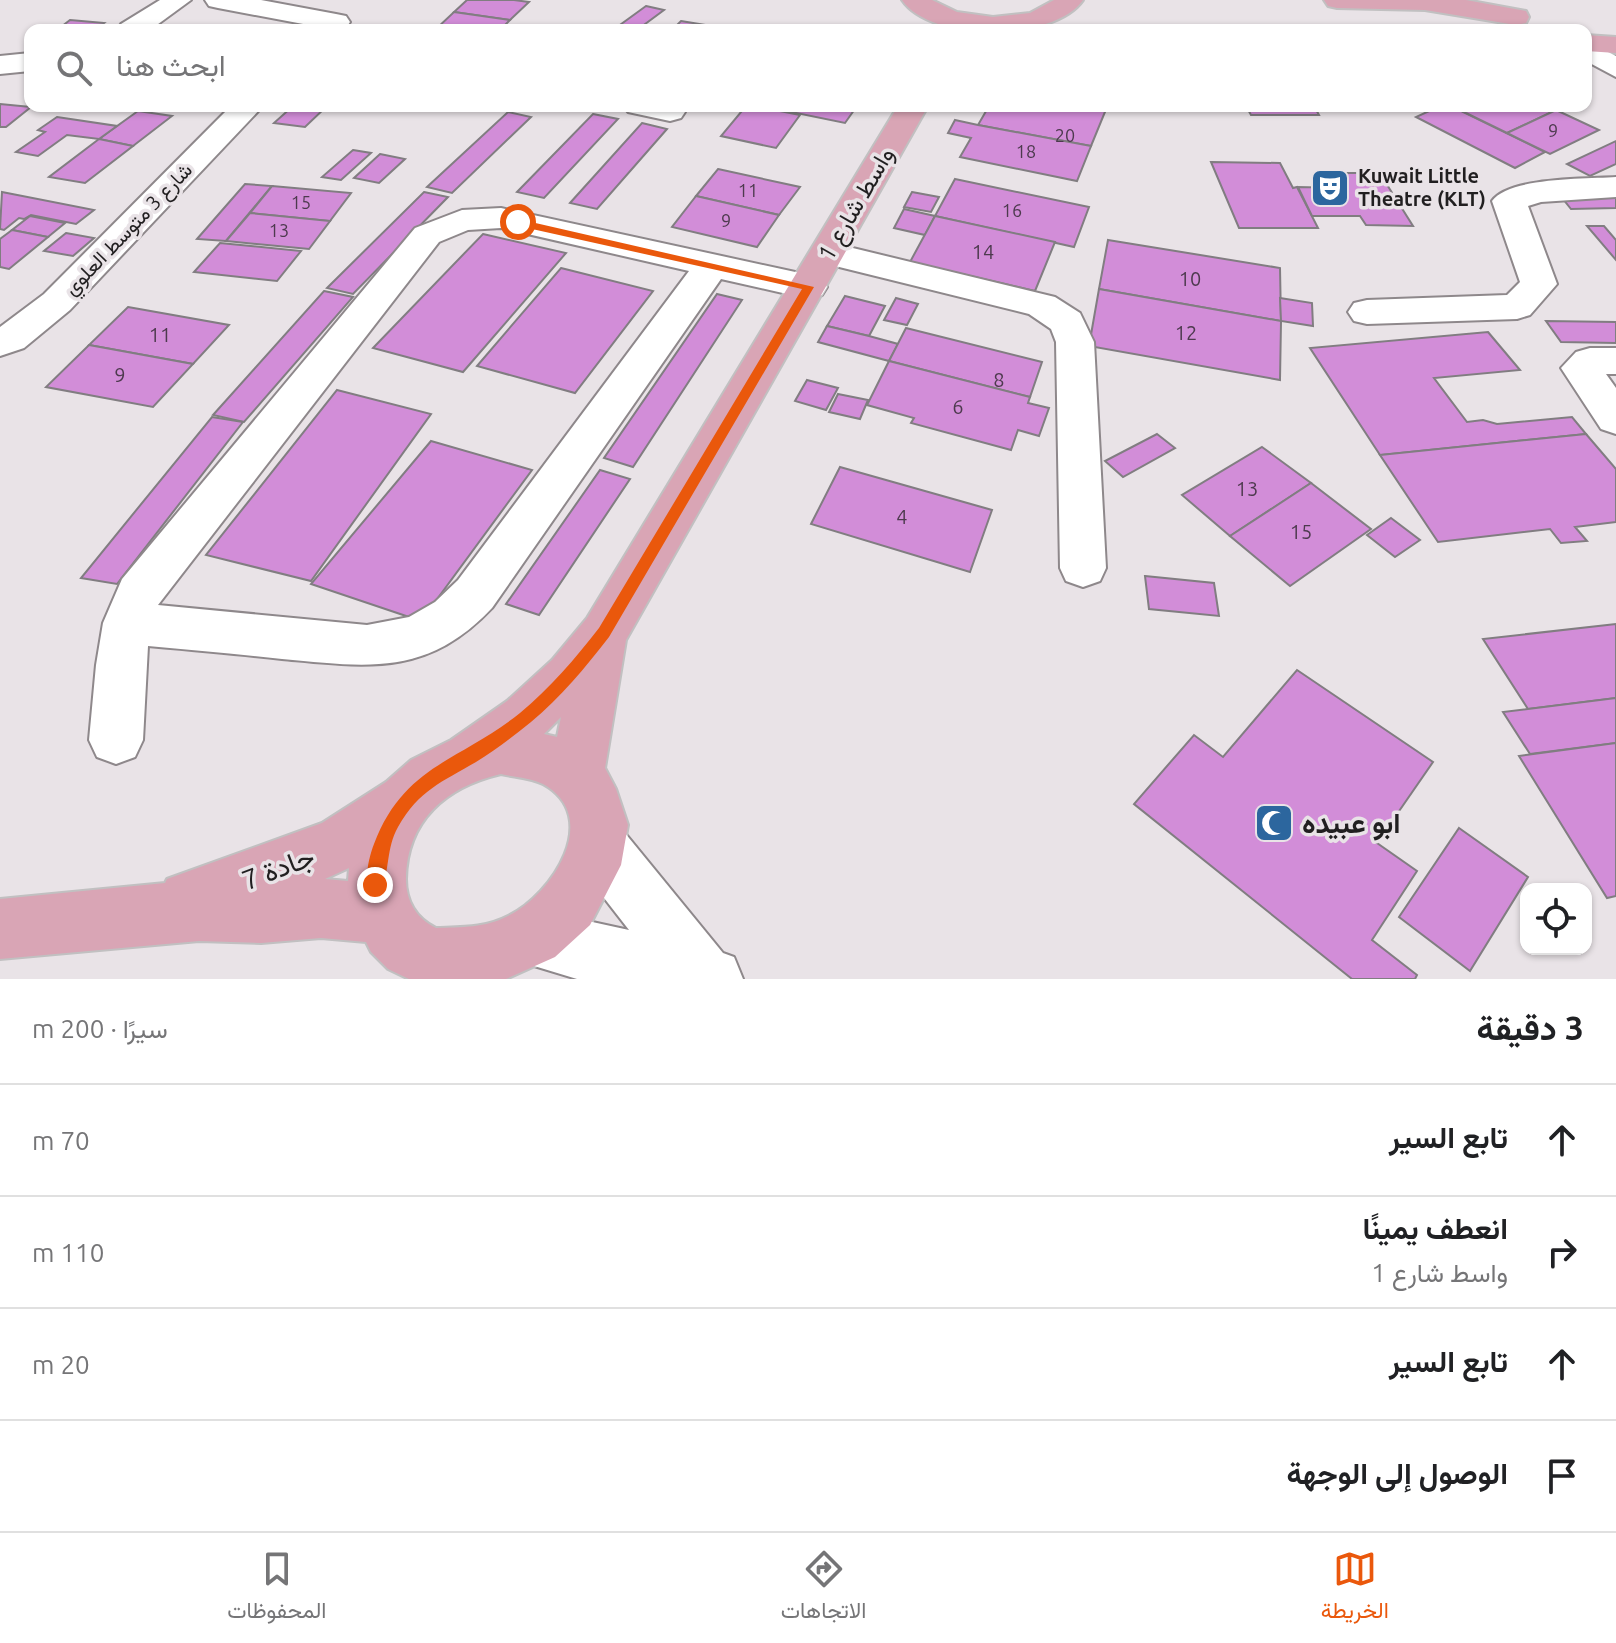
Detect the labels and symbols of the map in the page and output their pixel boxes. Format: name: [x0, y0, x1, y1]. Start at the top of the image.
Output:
house number: 9: [1548, 120, 1558, 140]
house number: 20: [1055, 125, 1075, 145]
house number: 18: [1016, 141, 1036, 161]
street label: واسط شارع 1: [812, 142, 901, 267]
street label: شارع 3 متوسط العلوي: [59, 158, 201, 303]
place label: Kuwait Little Theatre (KLT): [1358, 164, 1486, 210]
theatre icon: Kuwait Little Theatre (KLT): [1309, 167, 1351, 209]
house number: 11: [738, 180, 758, 200]
house number: 15: [291, 192, 311, 212]
house number: 16: [1002, 200, 1022, 220]
route start: [500, 204, 536, 240]
house number: 9: [721, 210, 731, 230]
house number: 13: [269, 220, 289, 240]
house number: 14: [972, 240, 994, 263]
house number: 10: [1179, 267, 1201, 290]
house number: 12: [1175, 321, 1197, 344]
house number: 11: [149, 323, 171, 346]
house number: 9: [114, 363, 126, 386]
house number: 8: [993, 368, 1005, 391]
house number: 6: [952, 395, 964, 418]
house number: 13: [1236, 477, 1258, 500]
house number: 4: [896, 505, 908, 528]
house number: 15: [1290, 520, 1312, 543]
mosque icon: ابو عبيده: [1253, 802, 1295, 844]
place label: ابو عبيده: [1302, 807, 1401, 841]
street label: جادة 7: [237, 840, 319, 897]
route end: [357, 867, 393, 903]

